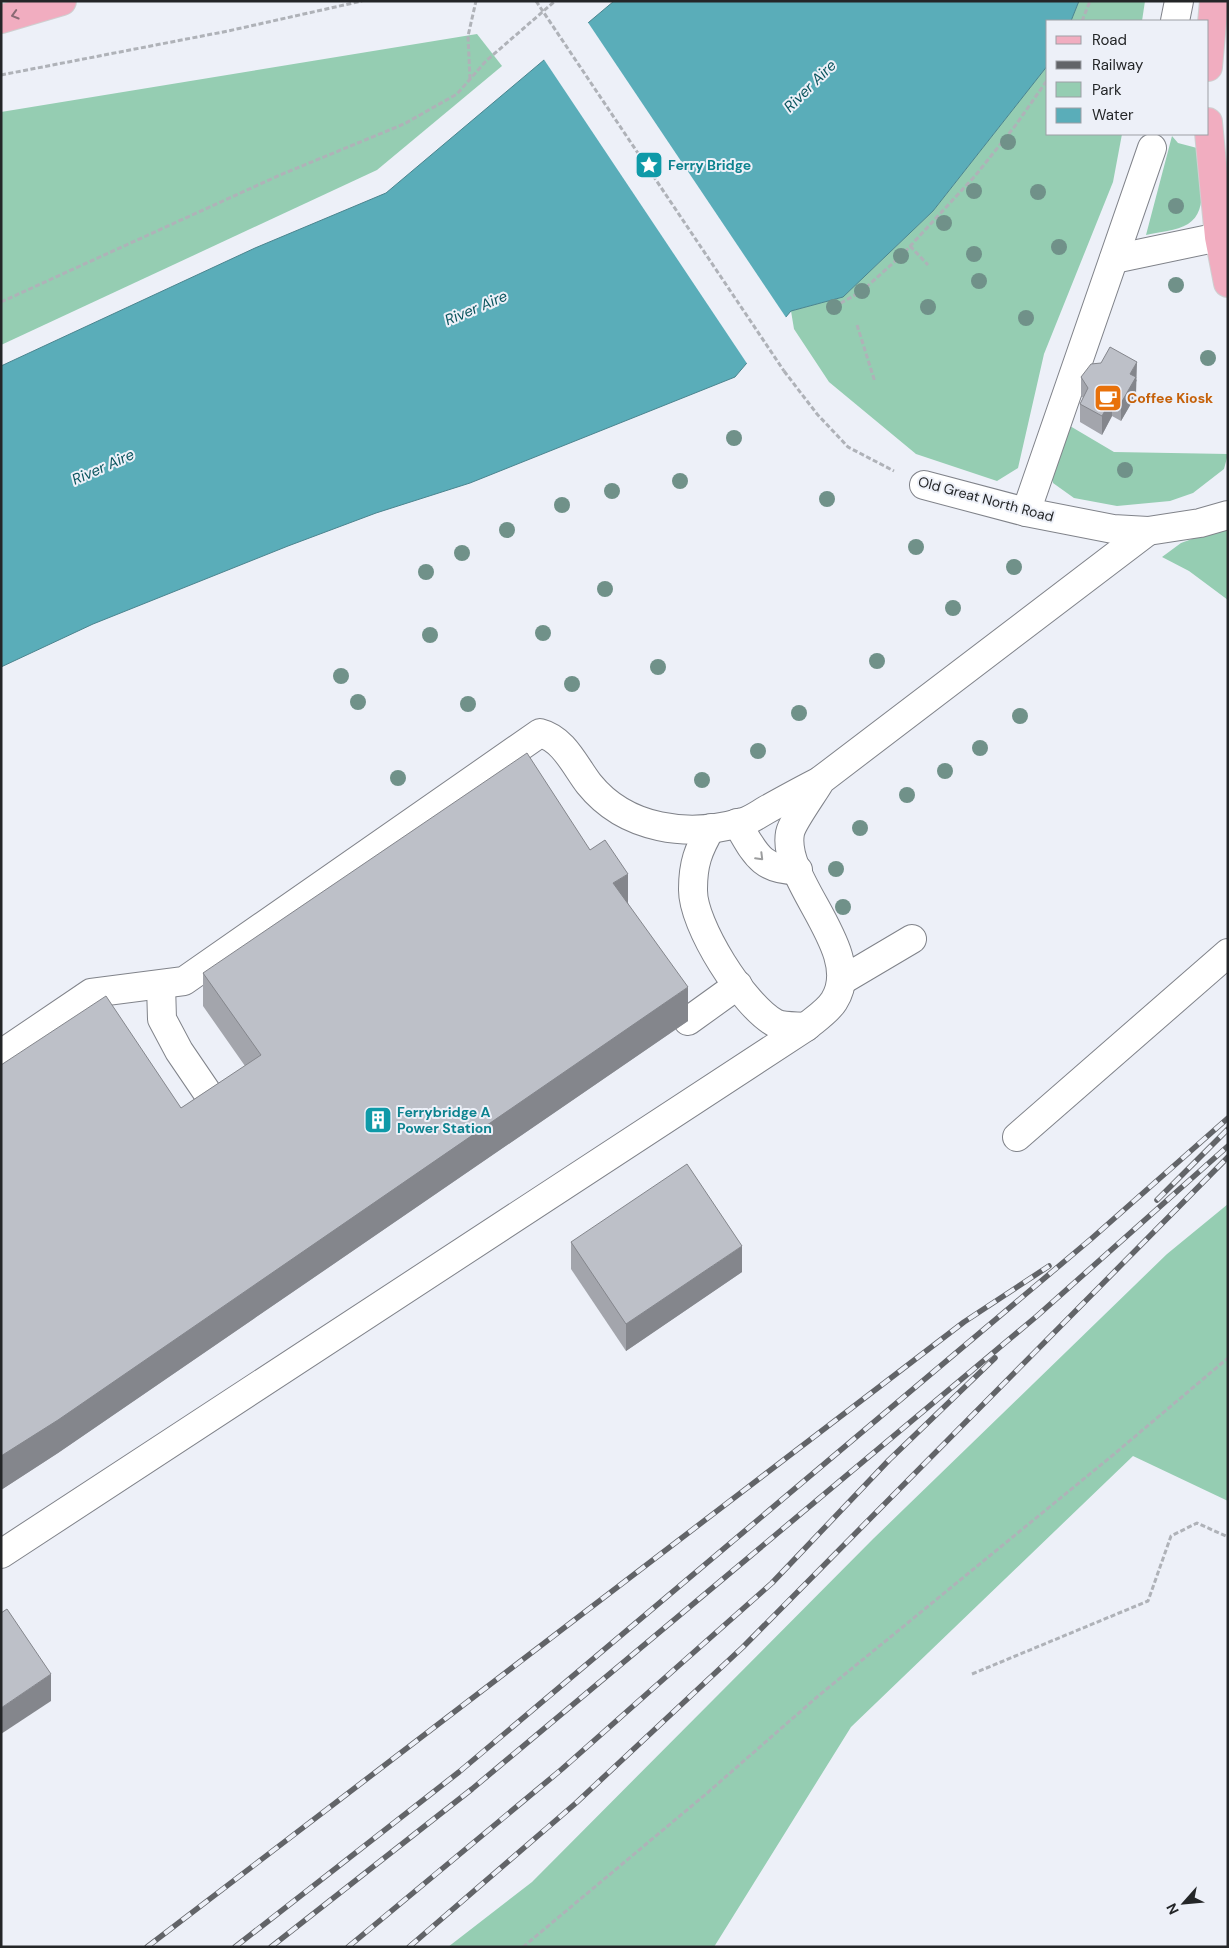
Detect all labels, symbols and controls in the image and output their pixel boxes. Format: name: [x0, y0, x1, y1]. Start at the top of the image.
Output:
one-way arrow: [11, 9, 19, 20]
legend: [1046, 20, 1209, 135]
text: Road: [1092, 30, 1127, 50]
water label: River Aire: [780, 55, 841, 116]
text: Railway: [1092, 55, 1144, 75]
text: Park: [1092, 80, 1122, 100]
text: Water: [1092, 105, 1134, 125]
place icon: Ferry Bridge: [634, 150, 664, 180]
place label: Ferry Bridge: [668, 156, 751, 174]
water label: River Aire: [442, 286, 511, 330]
cafe icon: Coffee Kiosk: [1093, 383, 1123, 413]
place label: Coffee Kiosk: [1127, 389, 1213, 407]
water label: River Aire: [69, 444, 138, 490]
street label: Old Great North Road: [916, 472, 1056, 526]
one-way arrow: [754, 851, 763, 860]
place label: Ferrybridge A Power Station: [397, 1103, 492, 1137]
building icon: Ferrybridge A Power Station: [363, 1105, 393, 1135]
north arrow: [1159, 1878, 1209, 1928]
text: N: [1162, 1900, 1183, 1918]

